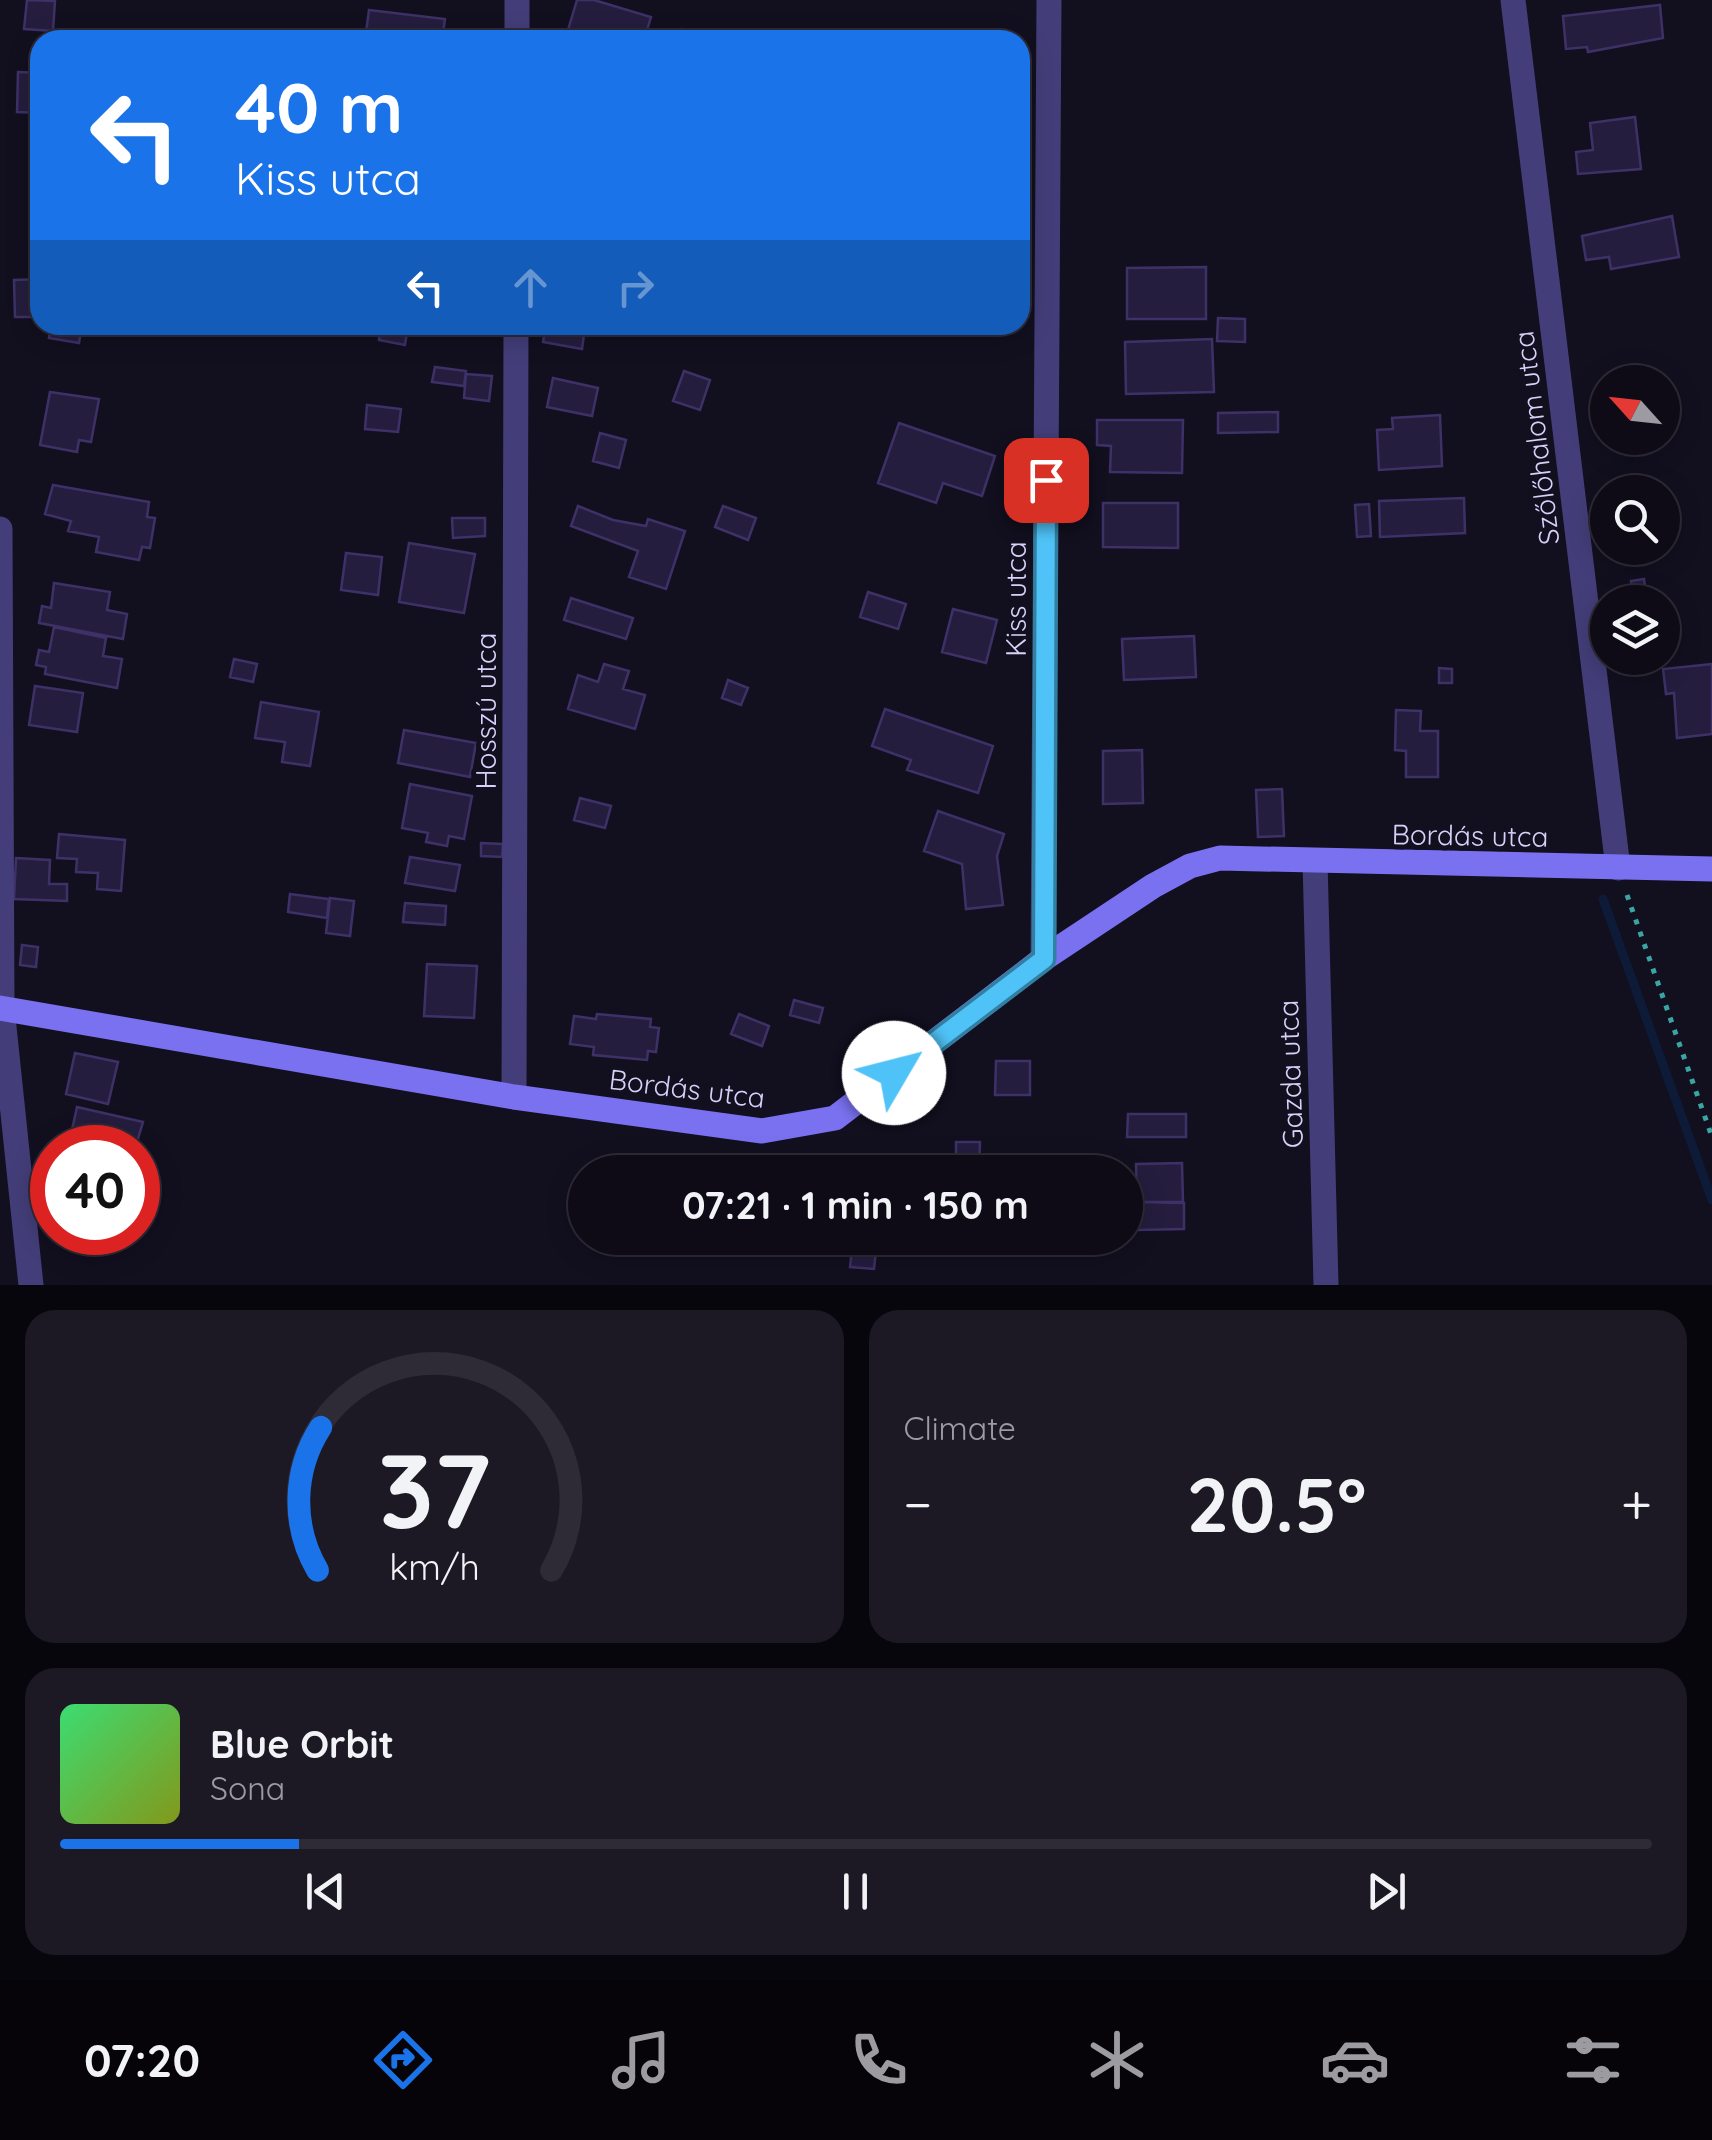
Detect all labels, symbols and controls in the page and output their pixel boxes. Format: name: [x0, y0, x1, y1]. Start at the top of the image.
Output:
text: 40 m: [235, 63, 403, 151]
icon: left: [70, 70, 200, 200]
text: Kiss utca: [235, 150, 421, 206]
icon: left: [398, 260, 453, 315]
icon: ahead: [503, 260, 558, 315]
icon: right: [608, 260, 663, 315]
street label: Szőlőhalom utca: [1506, 329, 1566, 547]
north arrow: [1590, 365, 1680, 455]
map controls: [1590, 365, 1680, 675]
pin: [1004, 438, 1089, 523]
icon: arrive: [1019, 453, 1074, 508]
button: search: [1590, 475, 1680, 565]
street label: Kiss utca: [998, 541, 1033, 657]
button: layers: [1590, 585, 1680, 675]
street label: Hosszú utca: [468, 632, 503, 790]
street label: Bordás utca: [1391, 816, 1549, 854]
street label: Gazda utca: [1270, 999, 1310, 1149]
position arrow: [842, 1021, 946, 1125]
street label: Bordás utca: [607, 1061, 767, 1115]
speed limit sign: 40: [30, 1125, 160, 1255]
text: 07:21 · 1 min · 150 m: [682, 1181, 1029, 1229]
text: Climate: [904, 1408, 1016, 1448]
text: 37: [378, 1424, 491, 1554]
text: 20.5°: [1187, 1457, 1367, 1551]
text: −: [904, 1469, 932, 1538]
text: +: [1621, 1469, 1652, 1538]
text: km/h: [389, 1544, 480, 1589]
text: Blue Orbit: [210, 1720, 394, 1768]
text: Sona: [210, 1768, 285, 1808]
icon: previous: [298, 1864, 353, 1919]
icon: pause: [828, 1864, 883, 1919]
icon: next: [1359, 1864, 1414, 1919]
icon: directions: [368, 2025, 438, 2095]
icon: music: [606, 2025, 676, 2095]
icon: phone: [844, 2025, 914, 2095]
icon: climate: [1082, 2025, 1152, 2095]
icon: car: [1320, 2025, 1390, 2095]
icon: filters: [1558, 2025, 1628, 2095]
text: 07:20: [84, 2032, 200, 2088]

